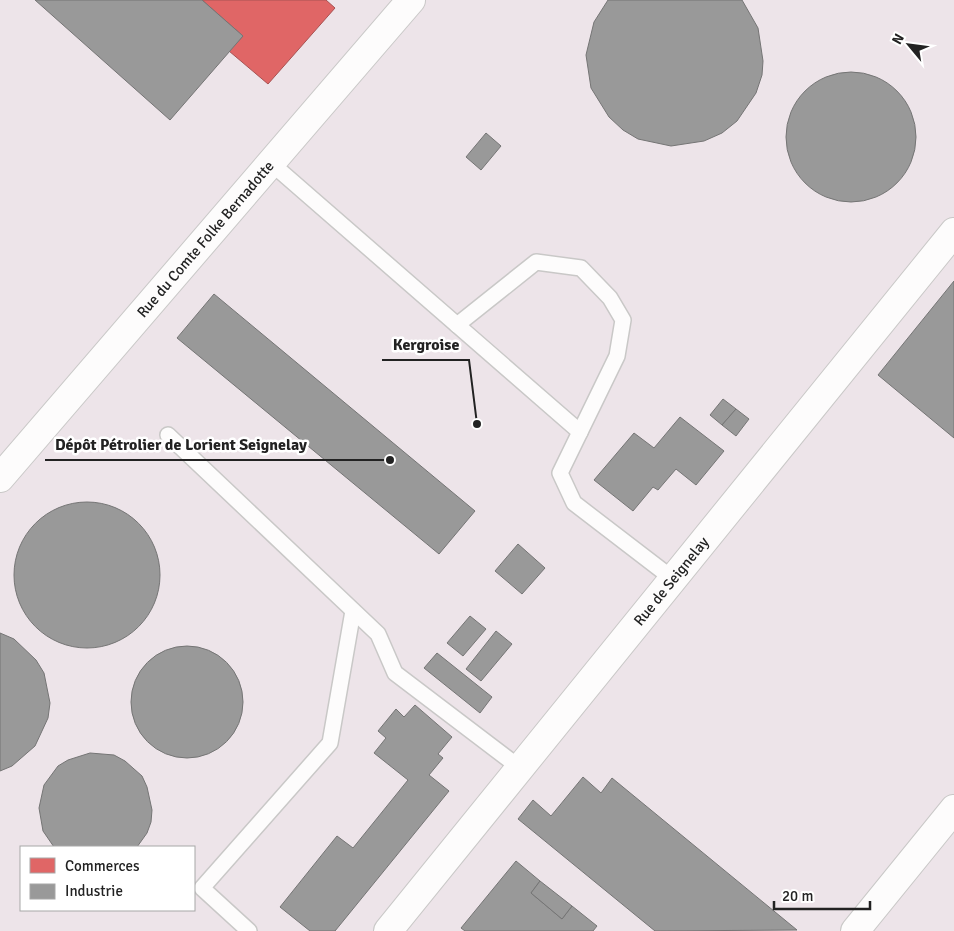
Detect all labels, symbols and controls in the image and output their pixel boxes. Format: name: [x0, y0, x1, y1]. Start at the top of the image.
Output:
north arrow: [884, 20, 934, 70]
text: N: [888, 31, 908, 47]
street label: Rue du Comte Folke Bernadotte: [133, 157, 278, 321]
callout: Kergroise: [382, 329, 469, 360]
text: Kergroise: [393, 335, 459, 355]
callout: Dépôt Pétrolier de Lorient Seignelay: [45, 429, 317, 460]
text: Dépôt Pétrolier de Lorient Seignelay: [55, 435, 307, 455]
street label: Rue de Seignelay: [630, 533, 712, 629]
legend: [20, 846, 195, 911]
text: Commerces: [65, 857, 140, 875]
scale bar: [774, 878, 870, 910]
text: Industrie: [65, 882, 123, 900]
text: 20 m: [782, 887, 813, 905]

